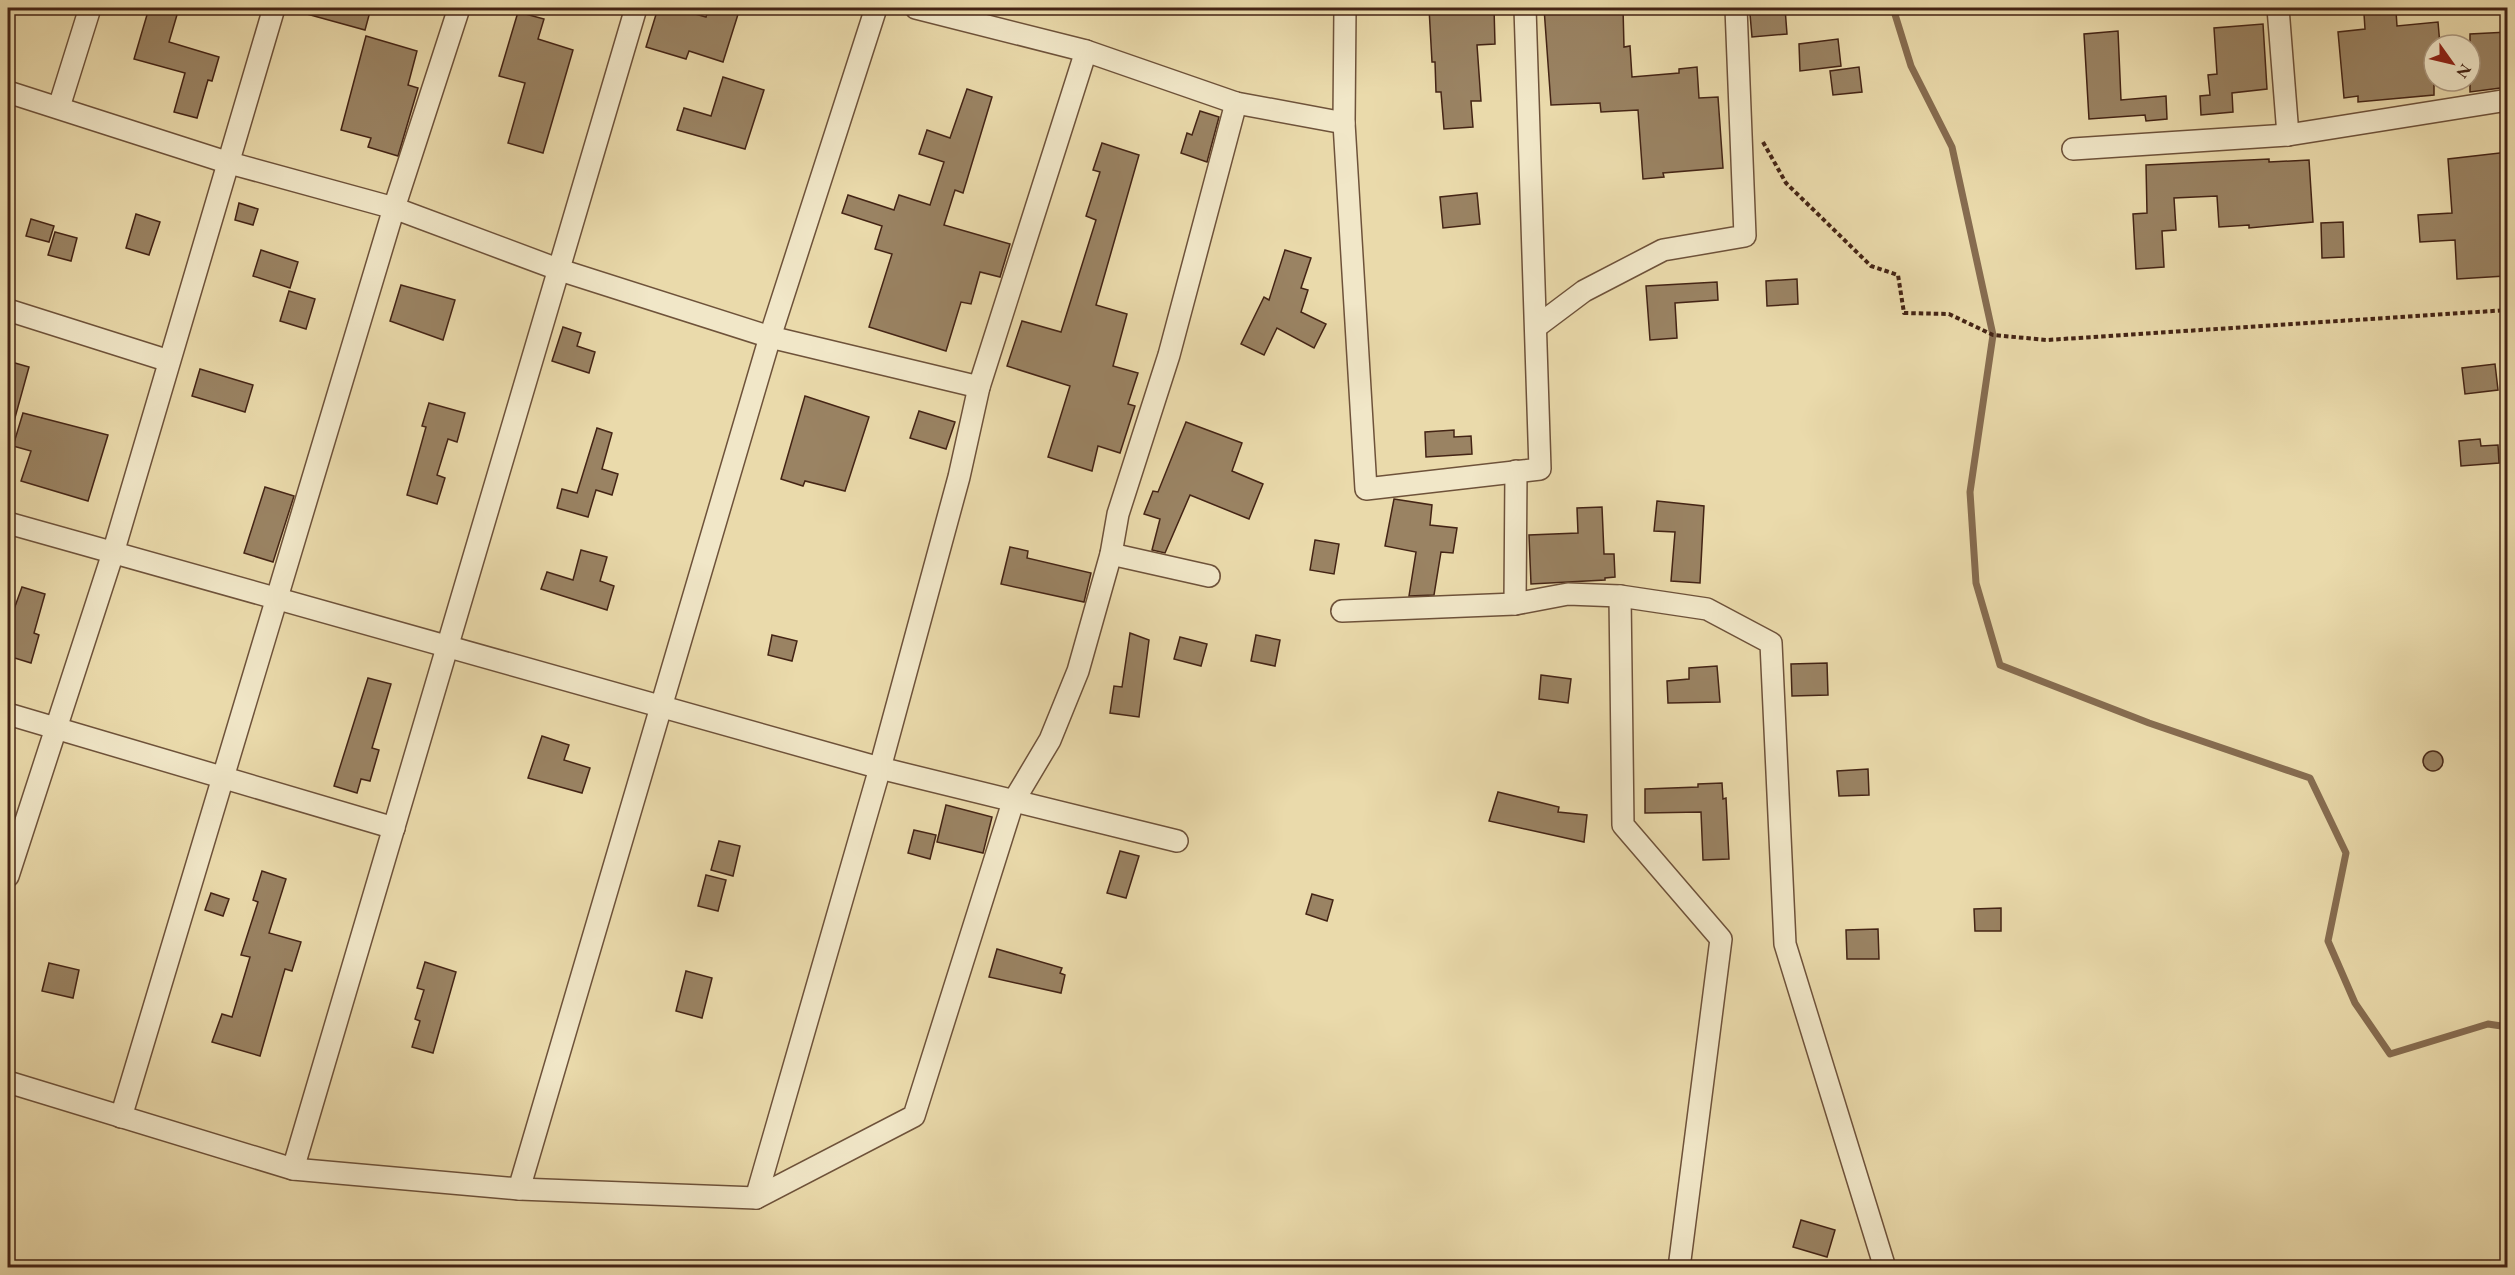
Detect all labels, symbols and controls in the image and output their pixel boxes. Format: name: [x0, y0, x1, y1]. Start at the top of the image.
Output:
north arrow: [2422, 33, 2482, 93]
text: N: [2452, 60, 2476, 82]

